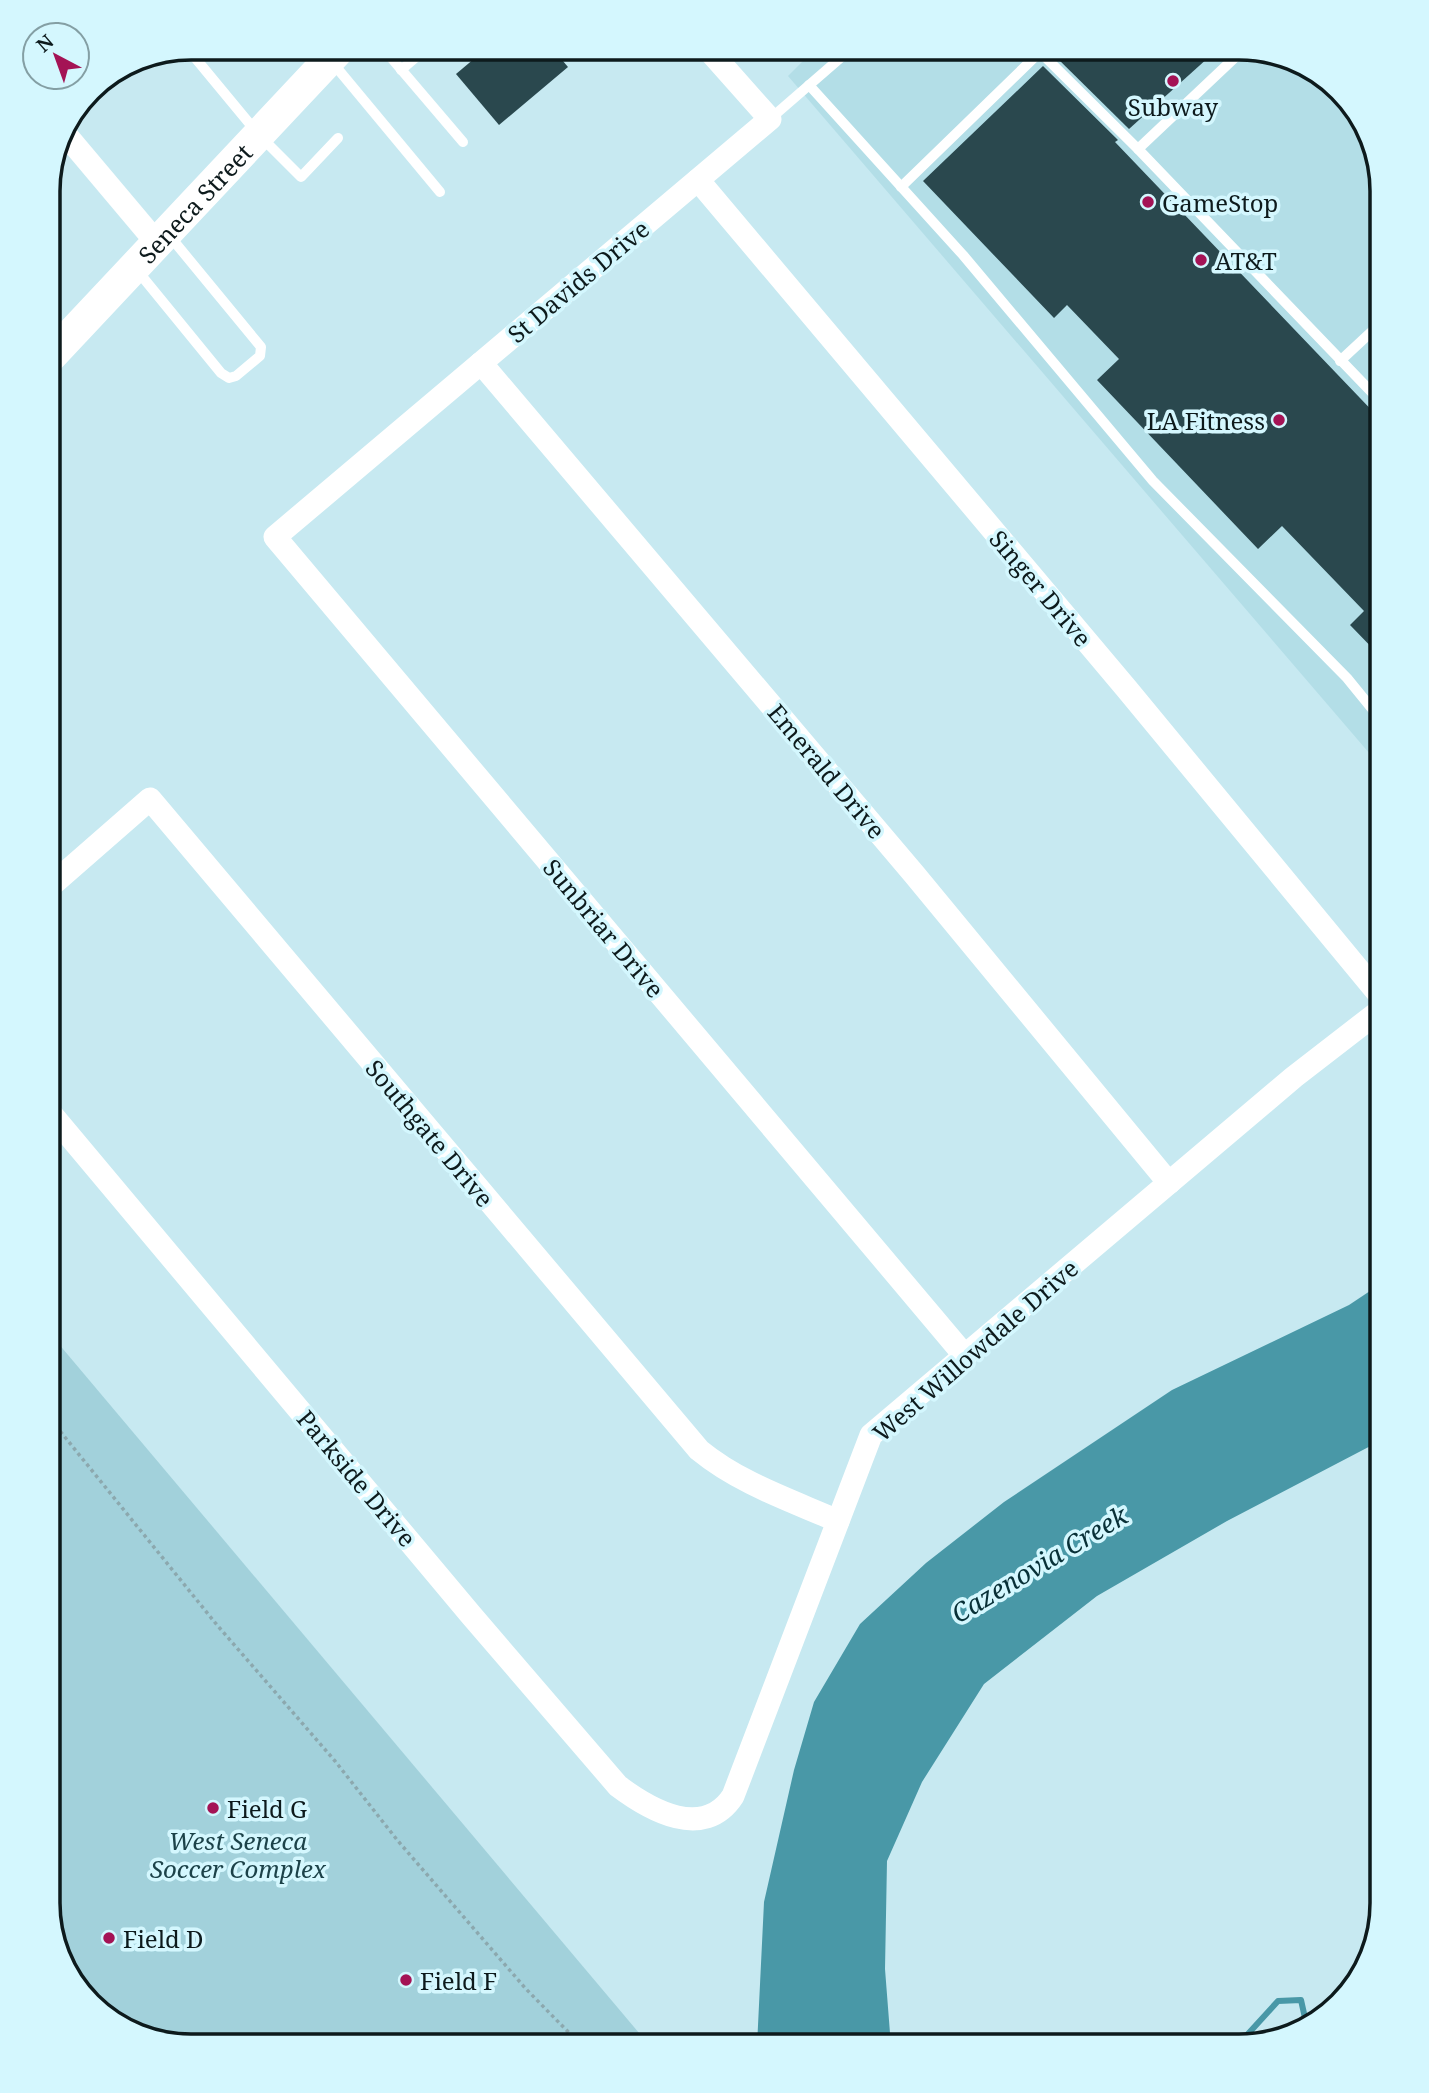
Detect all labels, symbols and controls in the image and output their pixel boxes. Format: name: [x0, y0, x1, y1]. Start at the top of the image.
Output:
north arrow: [21, 21, 91, 91]
text: N: [31, 28, 59, 58]
marker: Subway: [1165, 73, 1181, 89]
place label: Subway: [1128, 90, 1219, 123]
street label: Seneca Street: [130, 136, 259, 270]
place label: GameStop: [1162, 186, 1278, 219]
marker: GameStop: [1140, 194, 1156, 210]
street label: St Davids Drive: [500, 212, 656, 350]
place label: AT&T: [1215, 244, 1277, 277]
marker: AT&T: [1193, 252, 1209, 268]
place label: LA Fitness: [1147, 404, 1265, 437]
marker: LA Fitness: [1271, 412, 1287, 428]
street label: Singer Drive: [983, 523, 1099, 653]
street label: Emerald Drive: [761, 697, 893, 845]
street label: Sunbriar Drive: [536, 852, 672, 1004]
street label: Southgate Drive: [359, 1052, 501, 1214]
street label: West Willowdale Drive: [865, 1252, 1085, 1448]
street label: Parkside Drive: [290, 1403, 424, 1553]
water label: Cazenovia Creek: [944, 1496, 1135, 1631]
place label: Field G: [227, 1792, 307, 1825]
marker: Field G: [205, 1800, 221, 1816]
park label: West Seneca Soccer Complex: [150, 1824, 327, 1885]
place label: Field D: [123, 1922, 204, 1955]
marker: Field D: [101, 1930, 117, 1946]
place label: Field F: [420, 1964, 497, 1997]
marker: Field F: [398, 1972, 414, 1988]

